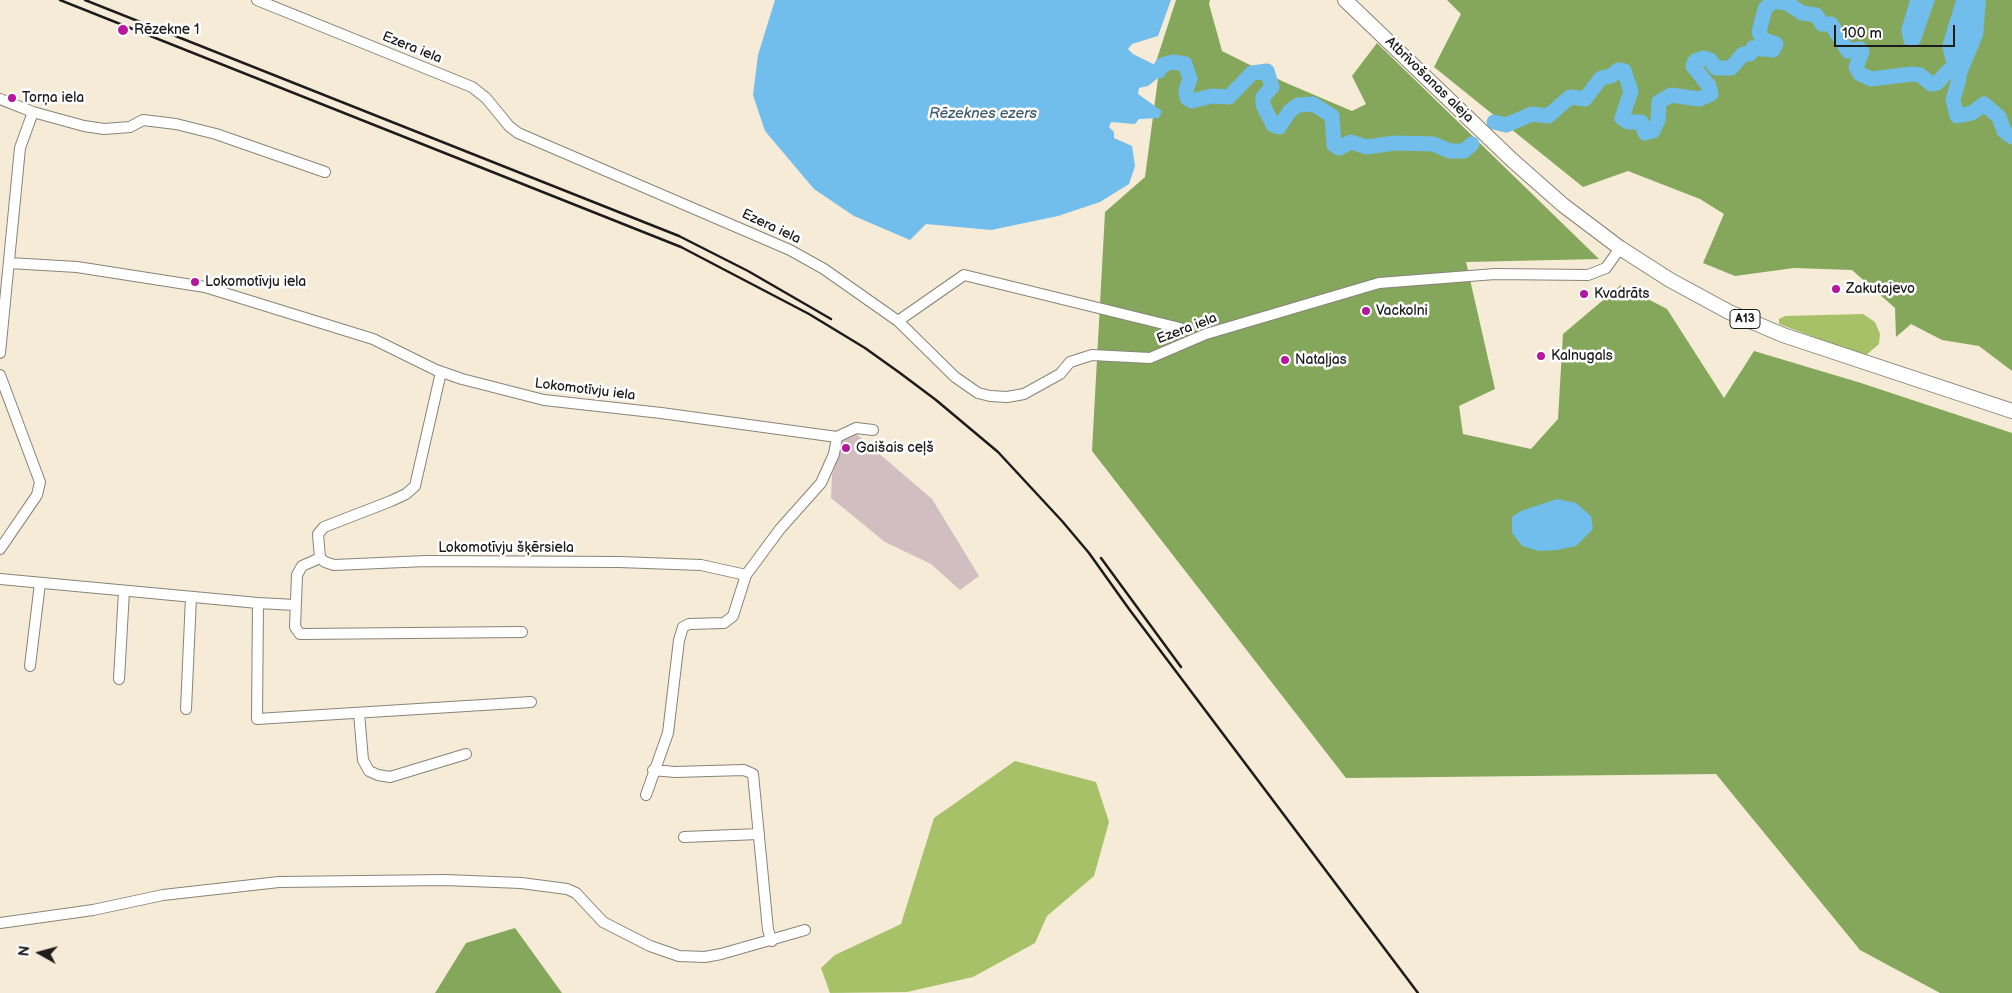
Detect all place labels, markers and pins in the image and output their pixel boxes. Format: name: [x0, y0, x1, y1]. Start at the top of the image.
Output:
place label: Rēzekne 1: [134, 22, 199, 38]
marker: Rēzekne 1: [116, 23, 130, 37]
place label: Torņa iela: [22, 90, 84, 106]
marker: Torņa iela: [6, 92, 18, 104]
place label: Lokomotīvju iela: [205, 274, 306, 290]
marker: Lokomotīvju iela: [189, 276, 201, 288]
place label: Zakutajevo: [1846, 281, 1915, 297]
marker: Zakutajevo: [1830, 283, 1842, 295]
place label: Kvadrāts: [1594, 286, 1649, 302]
marker: Kvadrāts: [1578, 288, 1590, 300]
place label: Vackolni: [1376, 303, 1428, 319]
marker: Vackolni: [1360, 305, 1372, 317]
place label: Kalnugals: [1551, 348, 1613, 364]
marker: Kalnugals: [1535, 350, 1547, 362]
place label: Nataļjas: [1295, 352, 1347, 368]
marker: Nataļjas: [1279, 354, 1291, 366]
place label: Gaišais ceļš: [856, 440, 934, 456]
marker: Gaišais ceļš: [840, 442, 852, 454]

